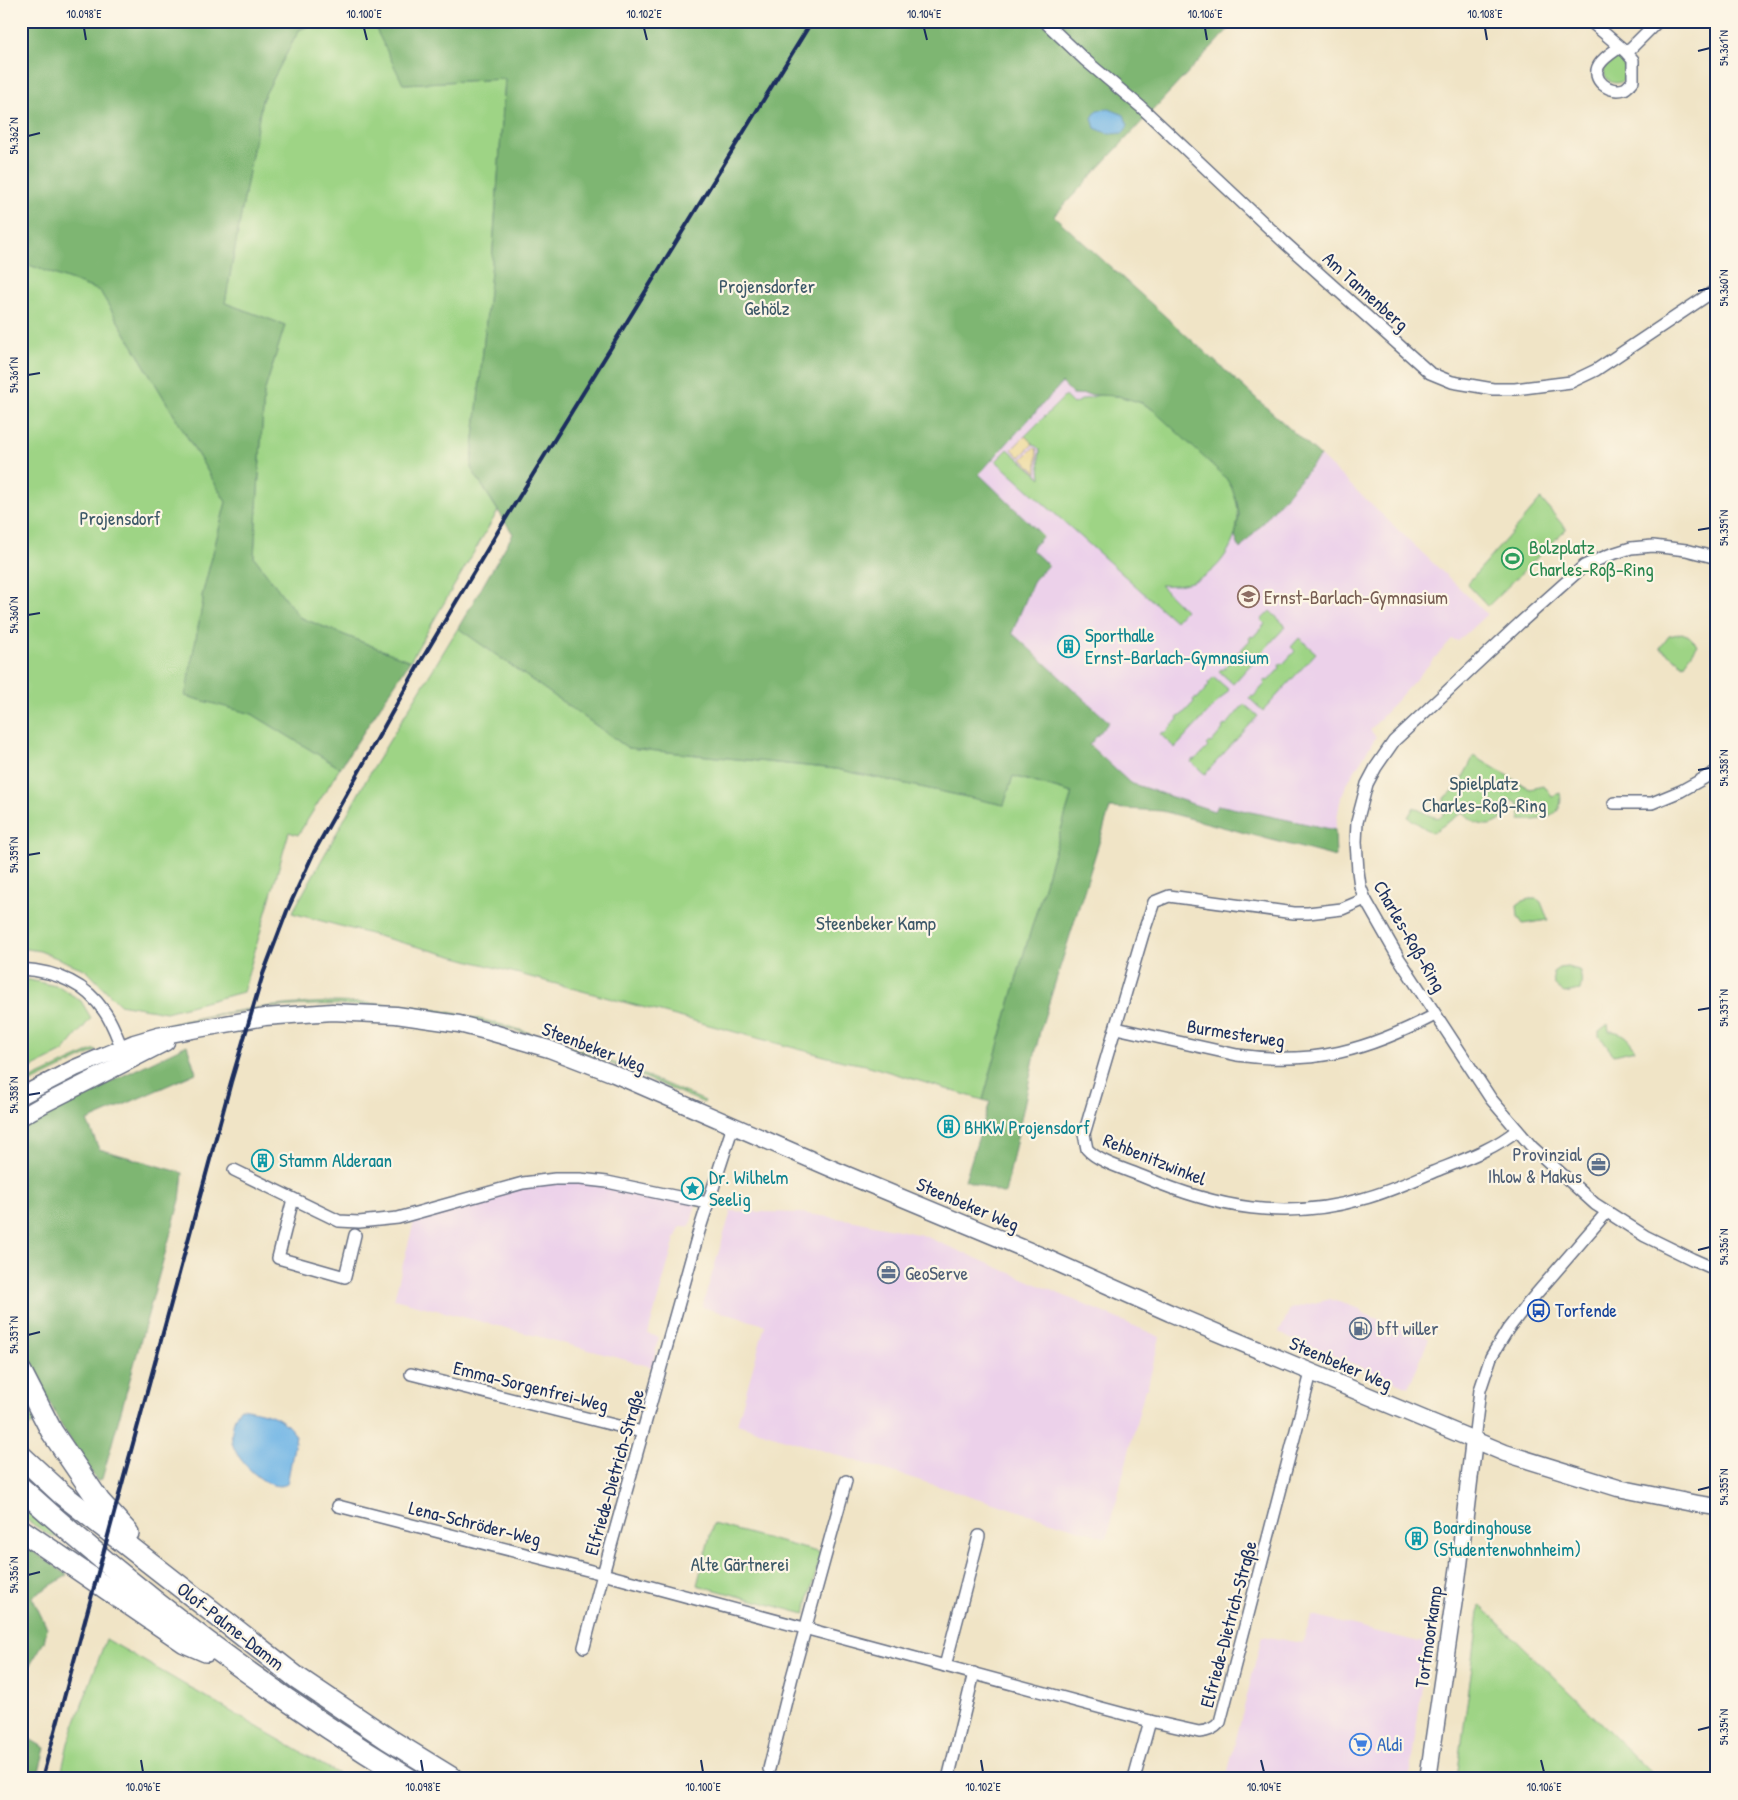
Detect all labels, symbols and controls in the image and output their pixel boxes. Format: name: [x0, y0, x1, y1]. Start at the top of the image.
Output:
text: 10.098°E: [66, 5, 102, 22]
text: 10.100°E: [346, 5, 382, 22]
text: 10.102°E: [626, 5, 663, 22]
text: 10.104°E: [907, 5, 942, 22]
text: 10.106°E: [1188, 5, 1223, 22]
text: 10.108°E: [1467, 5, 1503, 22]
text: 54.361°N: [1715, 30, 1732, 66]
text: 54.362°N: [5, 117, 22, 155]
street label: Am Tannenberg: [1317, 245, 1415, 337]
text: 54.360°N: [1715, 270, 1732, 306]
park label: Projensdorfer Gehölz: [719, 273, 816, 321]
text: 54.361°N: [5, 357, 22, 393]
park label: Projensdorf: [79, 505, 161, 531]
text: 54.359°N: [1715, 510, 1732, 546]
place label: Bolzplatz Charles-Roß-Ring: [1529, 534, 1654, 582]
sports icon: Bolzplatz Charles-Roß-Ring: [1501, 546, 1525, 570]
place label: Ernst-Barlach-Gymnasium: [1264, 584, 1448, 610]
school or university icon: Ernst-Barlach-Gymnasium: [1236, 585, 1260, 609]
text: 54.360°N: [5, 597, 22, 633]
place label: Sporthalle Ernst-Barlach-Gymnasium: [1085, 622, 1269, 670]
building icon: Sporthalle Ernst-Barlach-Gymnasium: [1057, 634, 1081, 658]
text: 54.358°N: [1715, 750, 1732, 786]
park label: Spielplatz Charles-Roß-Ring: [1422, 770, 1546, 818]
text: 54.359°N: [5, 837, 22, 873]
street label: Charles-Roß-Ring: [1368, 876, 1452, 996]
park label: Steenbeker Kamp: [816, 910, 936, 936]
text: 54.357°N: [1715, 989, 1732, 1027]
street label: Burmesterweg: [1185, 1012, 1287, 1054]
street label: Steenbeker Weg: [538, 1015, 650, 1079]
text: 54.358°N: [5, 1077, 22, 1113]
place label: BHKW Projensdorf: [964, 1114, 1090, 1140]
building icon: BHKW Projensdorf: [936, 1115, 960, 1139]
street label: Rehbenitzwinkel: [1099, 1126, 1211, 1192]
place label: Provinzial Ihlow & Makus: [1488, 1141, 1583, 1189]
place label: Stamm Alderaan: [279, 1147, 392, 1173]
building icon: Stamm Alderaan: [251, 1148, 275, 1172]
office icon: Provinzial Ihlow & Makus: [1586, 1153, 1610, 1177]
place label: Dr. Wilhelm Seelig: [709, 1164, 788, 1212]
street label: Steenbeker Weg: [913, 1171, 1023, 1237]
place icon: Dr. Wilhelm Seelig: [681, 1176, 705, 1200]
text: 54.356°N: [1715, 1229, 1732, 1265]
place label: GeoServe: [905, 1260, 969, 1286]
office icon: GeoServe: [877, 1261, 901, 1285]
place label: Torfende: [1555, 1297, 1617, 1323]
bus stop icon: Torfende: [1527, 1298, 1551, 1322]
place label: bft willer: [1377, 1315, 1439, 1341]
text: 54.357°N: [5, 1316, 22, 1354]
fuel station icon: bft willer: [1349, 1316, 1373, 1340]
street label: Steenbeker Weg: [1286, 1330, 1396, 1396]
street label: Emma-Sorgenfrei-Weg: [451, 1354, 611, 1418]
street label: Elfriede-Dietrich-Straße: [578, 1385, 650, 1558]
text: 54.355°N: [1715, 1469, 1732, 1505]
street label: Lena-Schröder-Weg: [406, 1494, 544, 1552]
place label: Boardinghouse (Studentenwohnheim): [1433, 1514, 1581, 1562]
building icon: Boardinghouse (Studentenwohnheim): [1405, 1526, 1429, 1550]
street label: Elfriede-Dietrich-Straße: [1193, 1537, 1263, 1710]
park label: Alte Gärtnerei: [691, 1551, 789, 1577]
text: 54.356°N: [5, 1557, 22, 1593]
street label: Olof-Palme-Damm: [172, 1576, 290, 1676]
street label: Torfmoorkamp: [1408, 1584, 1448, 1690]
text: 54.354°N: [1715, 1709, 1732, 1745]
place label: Aldi: [1377, 1731, 1403, 1757]
supermarket icon: Aldi: [1349, 1732, 1373, 1756]
text: 10.096°E: [126, 1778, 161, 1795]
text: 10.098°E: [405, 1778, 441, 1795]
text: 10.100°E: [685, 1778, 721, 1795]
text: 10.102°E: [965, 1778, 1002, 1795]
text: 10.104°E: [1247, 1778, 1282, 1795]
text: 10.106°E: [1527, 1778, 1562, 1795]

